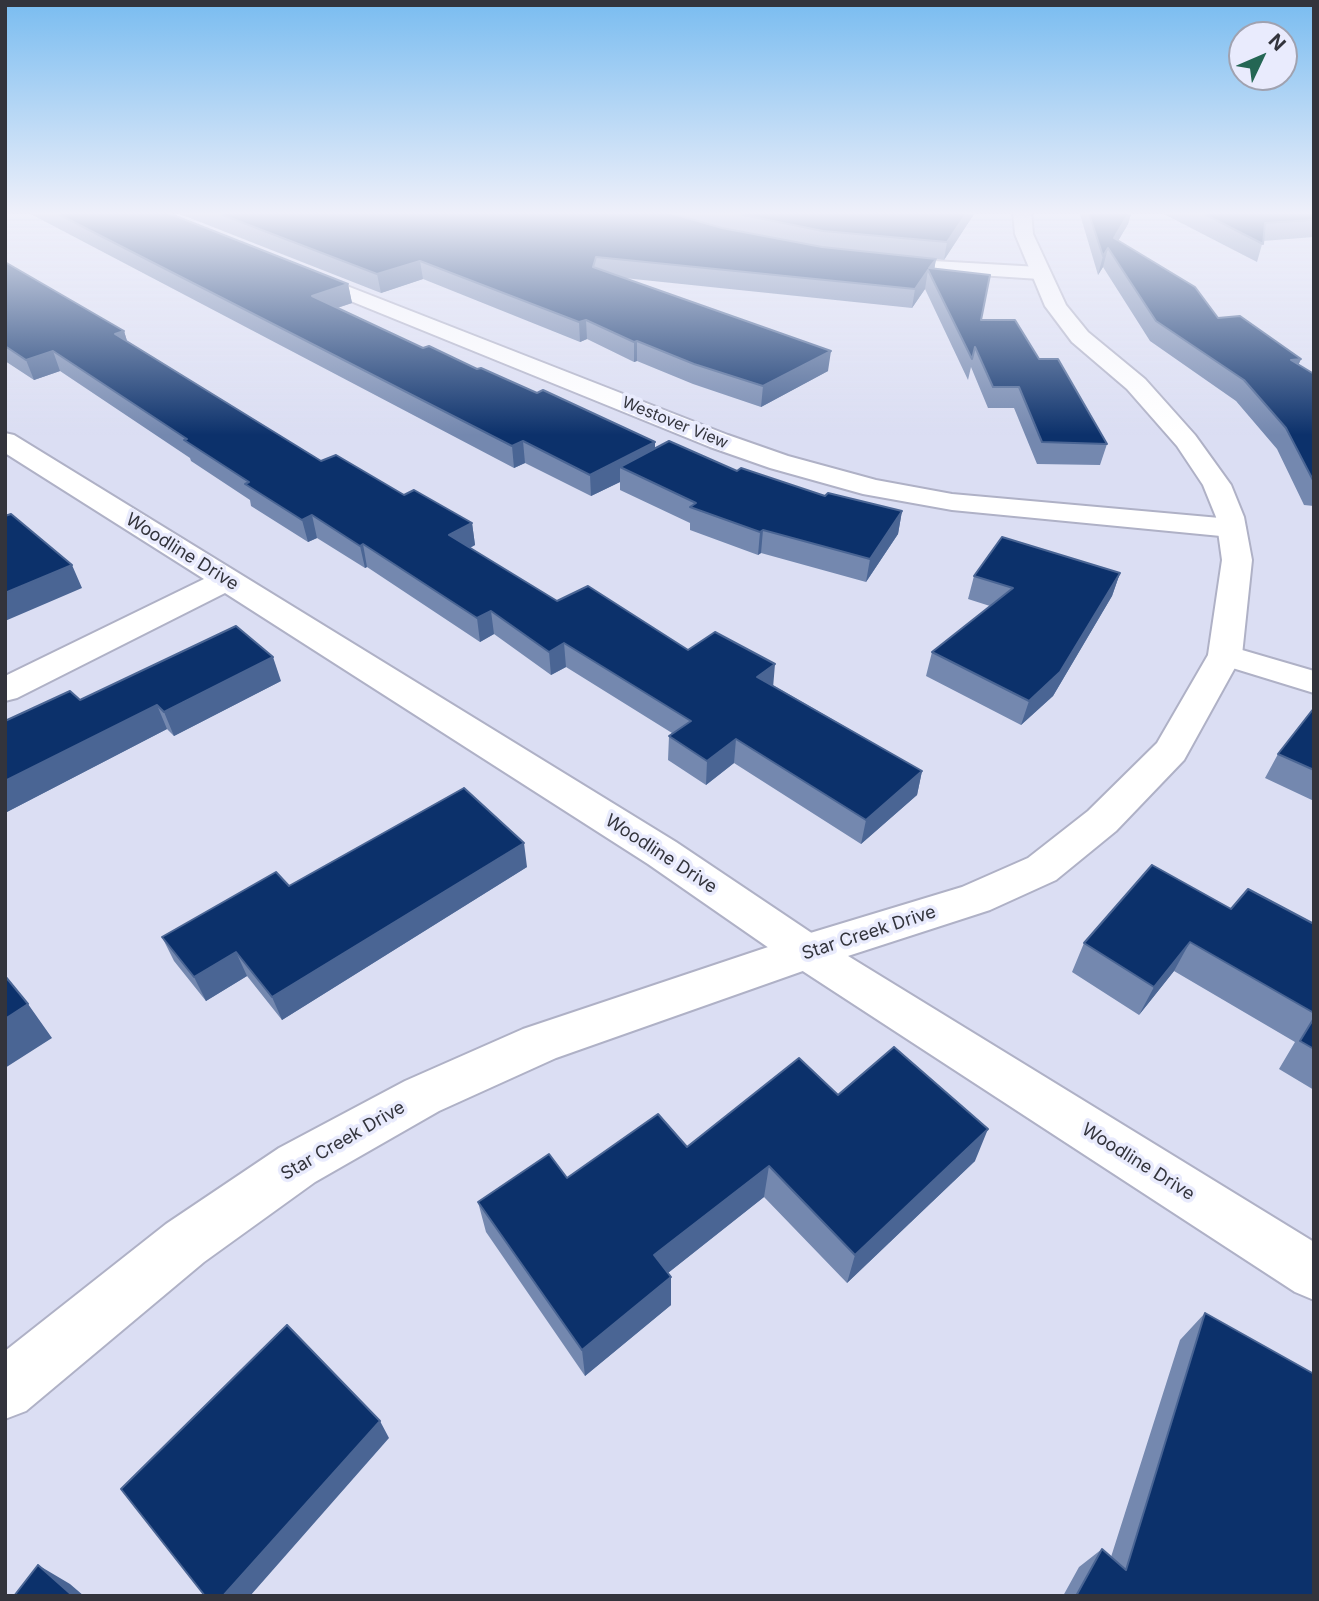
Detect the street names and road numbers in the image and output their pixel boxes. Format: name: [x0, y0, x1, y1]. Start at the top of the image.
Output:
street label: Westover View: [619, 393, 731, 453]
street label: Woodline Drive: [122, 509, 242, 595]
street label: Woodline Drive: [601, 810, 721, 898]
street label: Star Creek Drive: [799, 901, 939, 965]
street label: Star Creek Drive: [277, 1097, 409, 1185]
street label: Woodline Drive: [1078, 1119, 1198, 1205]

